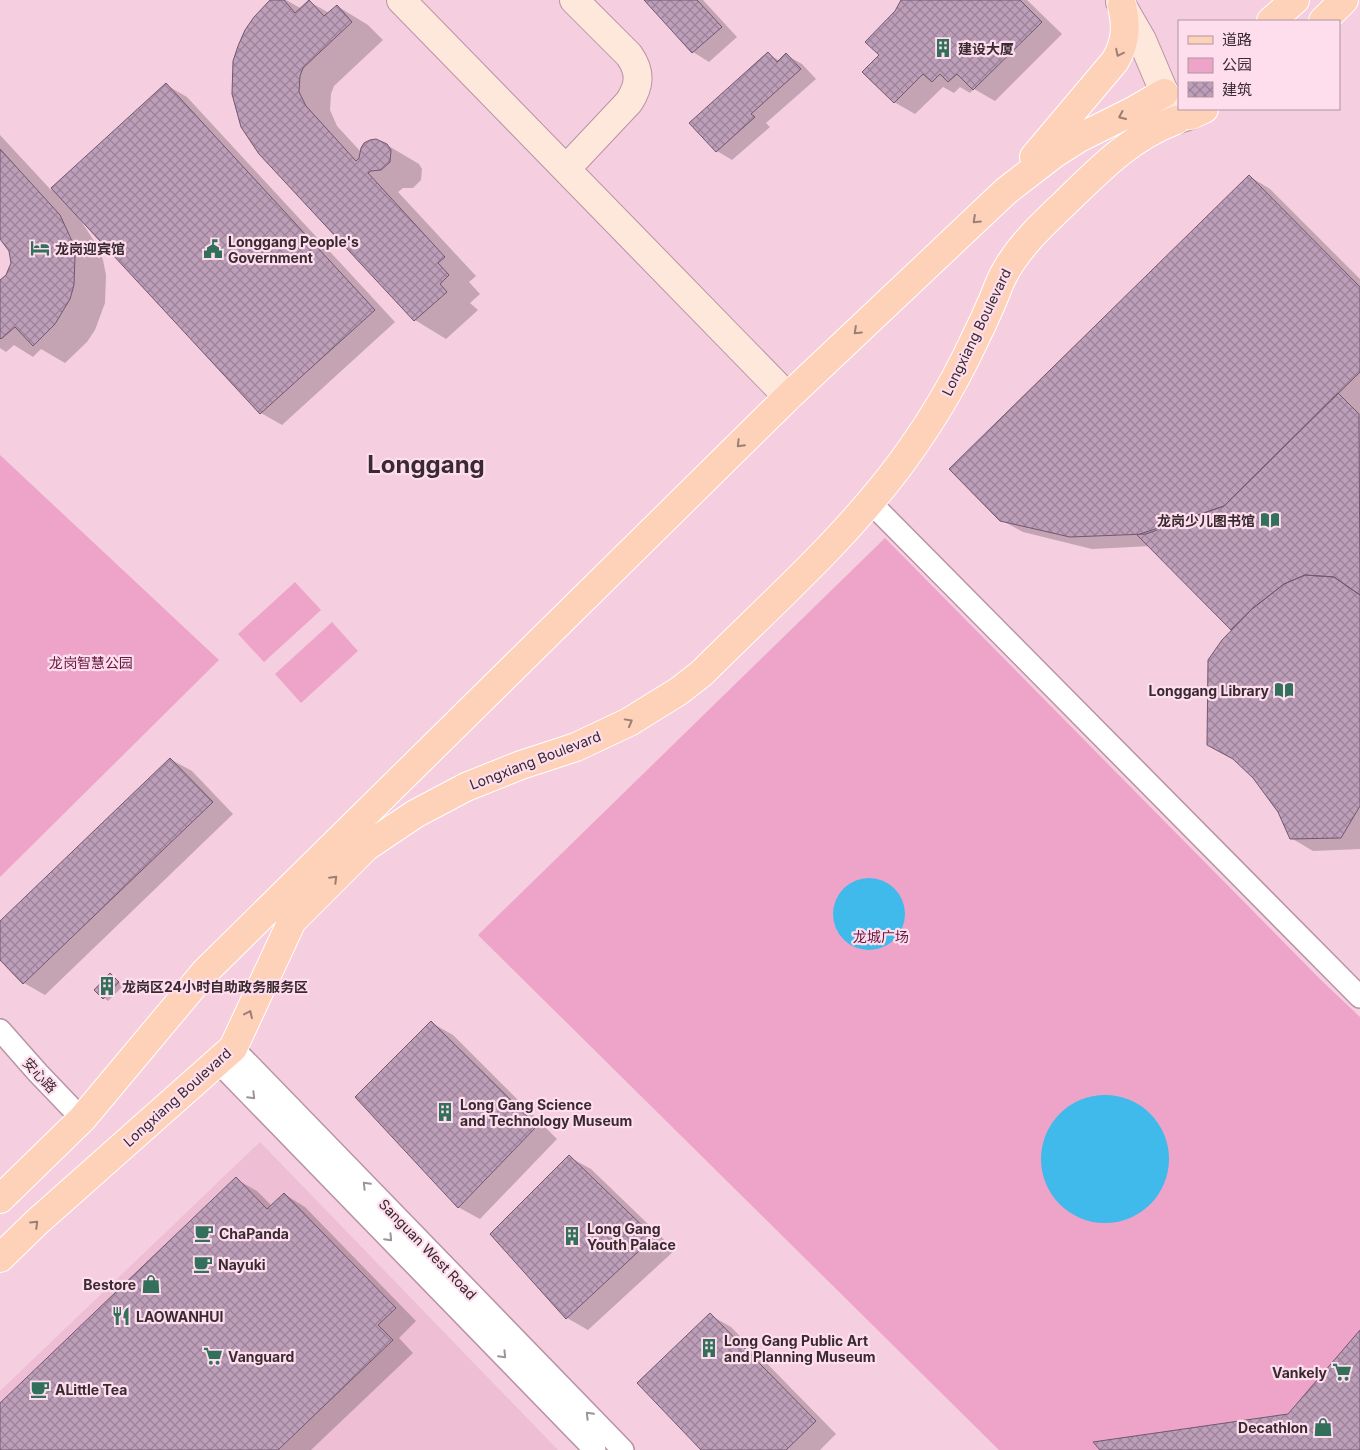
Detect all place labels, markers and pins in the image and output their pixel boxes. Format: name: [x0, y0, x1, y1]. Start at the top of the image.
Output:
building icon: 建设大厦: [932, 37, 954, 59]
place label: 建设大厦: [958, 40, 1014, 57]
place label: Longgang People's Government: [228, 233, 359, 266]
hotel icon: 龙岗迎宾馆: [29, 237, 51, 259]
public building icon: Longgang People's Government: [202, 238, 224, 260]
place label: 龙岗迎宾馆: [55, 240, 125, 257]
library icon: 龙岗少儿图书馆: [1259, 509, 1281, 531]
place label: 龙岗少儿图书馆: [1157, 512, 1255, 529]
library icon: Longgang Library: [1273, 679, 1295, 701]
place label: Longgang Library: [1149, 682, 1270, 699]
building icon: 龙岗区24小时自助政务服务区: [96, 975, 118, 997]
place label: 龙岗区24小时自助政务服务区: [122, 978, 308, 995]
place label: Long Gang Science and Technology Museum: [460, 1096, 632, 1129]
building icon: Long Gang Science and Technology Museum: [434, 1101, 456, 1123]
place label: Long Gang Youth Palace: [587, 1220, 676, 1253]
cafe icon: ChaPanda: [193, 1222, 215, 1244]
place label: ChaPanda: [219, 1225, 289, 1242]
building icon: Long Gang Youth Palace: [561, 1225, 583, 1247]
cafe icon: Nayuki: [192, 1253, 214, 1275]
place label: Nayuki: [218, 1256, 266, 1273]
shop icon: Bestore: [140, 1273, 162, 1295]
place label: Bestore: [83, 1276, 136, 1293]
restaurant icon: LAOWANHUI: [110, 1305, 132, 1327]
place label: LAOWANHUI: [136, 1308, 224, 1325]
place label: Long Gang Public Art and Planning Museum: [724, 1332, 876, 1365]
building icon: Long Gang Public Art and Planning Museum: [698, 1337, 720, 1359]
supermarket icon: Vanguard: [202, 1345, 224, 1367]
place label: Vanguard: [228, 1348, 294, 1365]
supermarket icon: Vankely: [1331, 1361, 1353, 1383]
place label: Vankely: [1272, 1364, 1328, 1381]
cafe icon: ALittle Tea: [29, 1378, 51, 1400]
place label: ALittle Tea: [55, 1381, 127, 1398]
shop icon: Decathlon: [1312, 1416, 1334, 1438]
place label: Decathlon: [1238, 1419, 1308, 1436]

